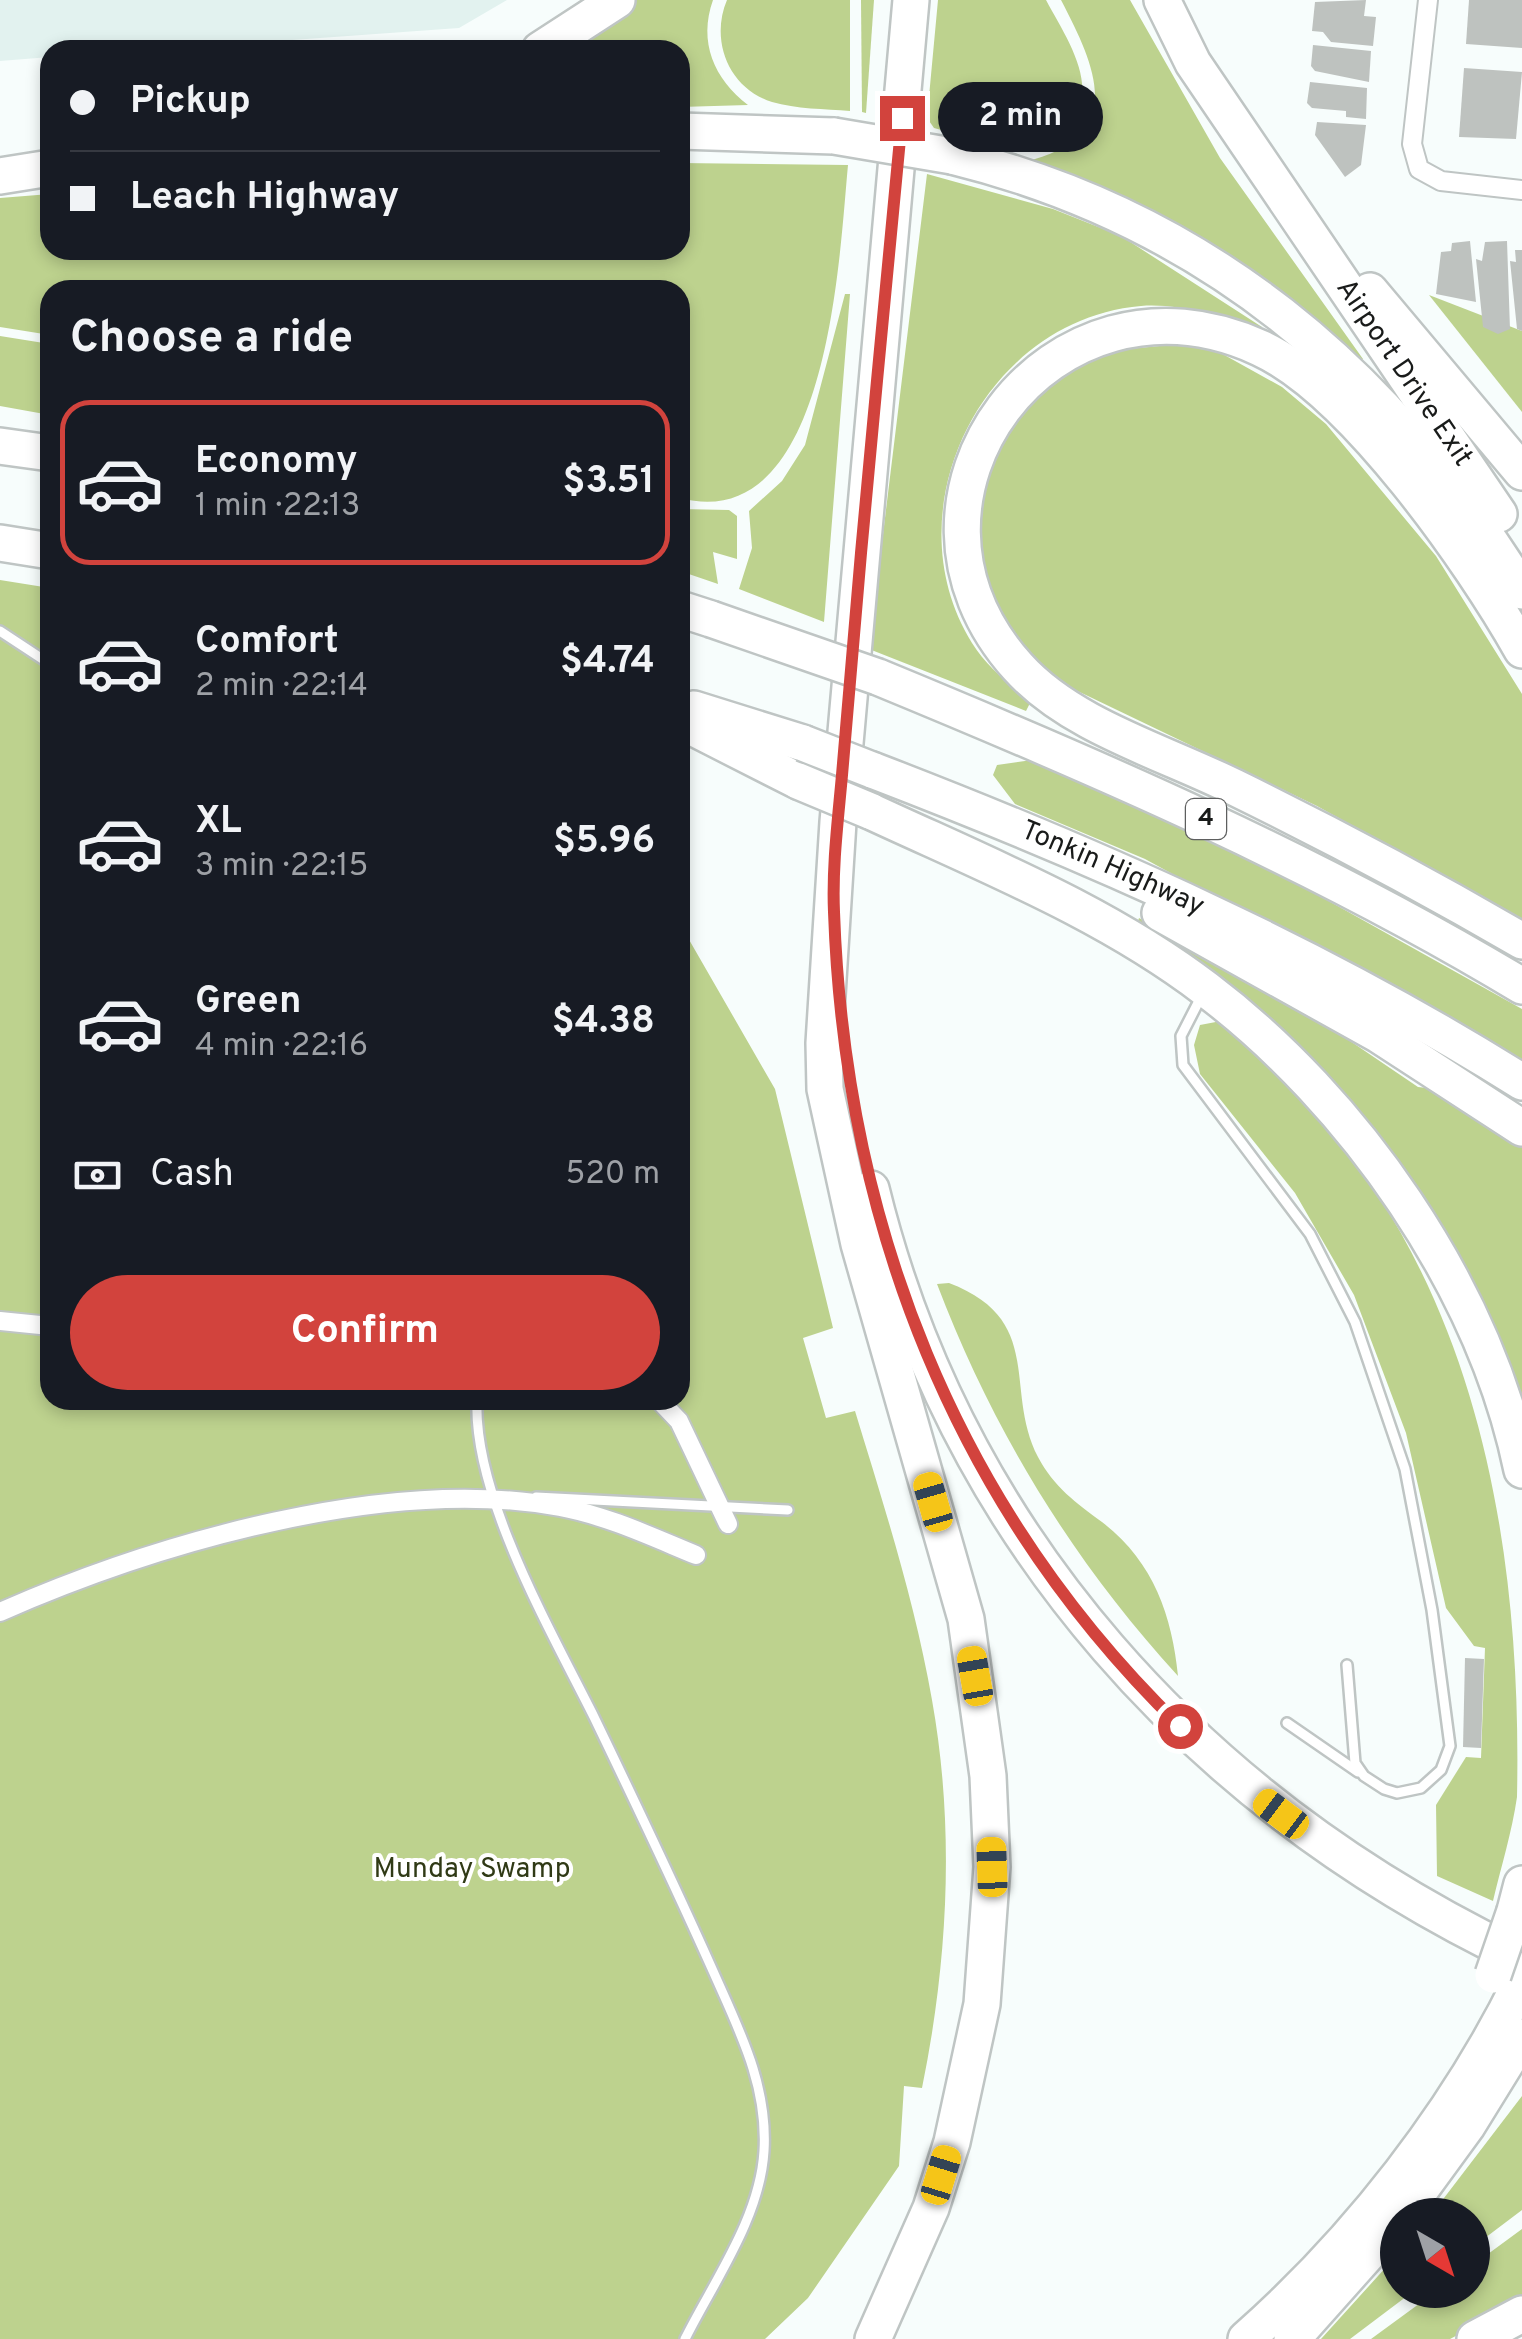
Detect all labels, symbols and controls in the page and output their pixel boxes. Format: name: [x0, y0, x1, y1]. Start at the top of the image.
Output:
text: Pickup: [130, 78, 251, 127]
callout: 2 min: [937, 83, 1102, 153]
route end: [880, 96, 925, 141]
text: 2 min: [979, 97, 1062, 137]
text: Leach Highway: [130, 174, 399, 223]
street label: Airport Drive Exit: [1327, 272, 1480, 474]
text: Choose a ride: [70, 311, 353, 368]
icon: car: [75, 438, 165, 528]
text: Economy: [195, 438, 357, 487]
text: $3.51: [563, 458, 655, 507]
text: 1 min · 22:13: [195, 487, 360, 527]
icon: car: [75, 618, 165, 708]
text: Comfort: [195, 618, 339, 667]
text: $4.74: [560, 638, 655, 687]
text: 2 min · 22:14: [195, 667, 368, 707]
icon: car: [75, 798, 165, 888]
text: XL: [195, 798, 242, 847]
road number: 4: [1186, 799, 1226, 839]
street label: Tonkin Highway: [1015, 813, 1210, 925]
text: $5.96: [553, 818, 655, 867]
text: 3 min · 22:15: [195, 847, 368, 887]
icon: car: [75, 978, 165, 1068]
text: Green: [195, 978, 301, 1027]
text: $4.38: [552, 998, 655, 1047]
text: 4 min · 22:16: [195, 1027, 368, 1067]
icon: cash: [70, 1148, 125, 1203]
text: Cash: [150, 1151, 234, 1200]
text: 520 m: [566, 1155, 660, 1195]
button: Confirm: [70, 1275, 660, 1390]
car: [910, 1469, 956, 1535]
car: [955, 1644, 995, 1708]
route start: [1158, 1704, 1203, 1749]
car: [1248, 1784, 1314, 1844]
car: [976, 1836, 1008, 1898]
park label: Munday Swamp: [374, 1852, 570, 1888]
car: [918, 2142, 964, 2208]
north arrow: [1380, 2198, 1490, 2308]
map controls: [1380, 2198, 1490, 2308]

